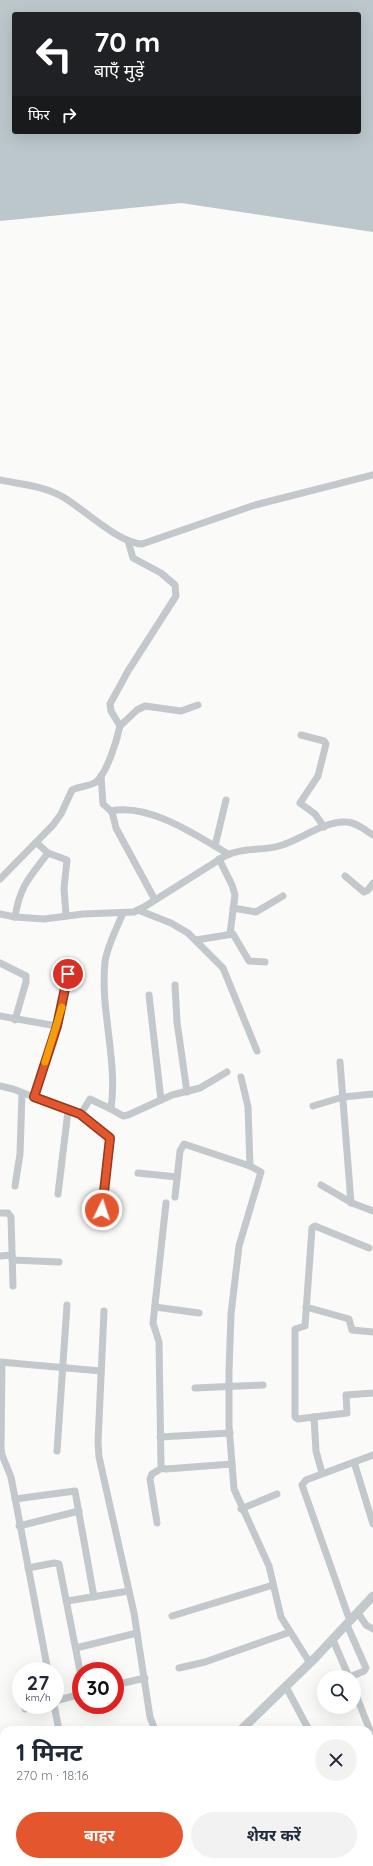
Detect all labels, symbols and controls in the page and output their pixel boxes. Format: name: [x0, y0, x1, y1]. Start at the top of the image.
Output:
text: 70 m: [94, 24, 160, 59]
icon: left: [28, 28, 80, 80]
text: बाएँ मुड़ें: [94, 59, 144, 82]
icon: right: [58, 104, 80, 126]
text: फिर: [28, 105, 50, 124]
pin: [51, 957, 85, 991]
icon: arrive: [57, 963, 79, 985]
position arrow: [81, 1189, 123, 1231]
speed limit sign: 30: [72, 1662, 124, 1714]
text: 27: [27, 1670, 49, 1695]
map controls: [317, 1670, 361, 1714]
button: search: [317, 1670, 361, 1714]
text: km/h: [25, 1691, 51, 1704]
text: 1 मिनट: [16, 1737, 82, 1767]
button: close: [315, 1739, 357, 1781]
text: 270 m · 18:16: [16, 1767, 88, 1783]
button: बाहर: [16, 1812, 183, 1858]
button: शेयर करें: [191, 1812, 357, 1858]

